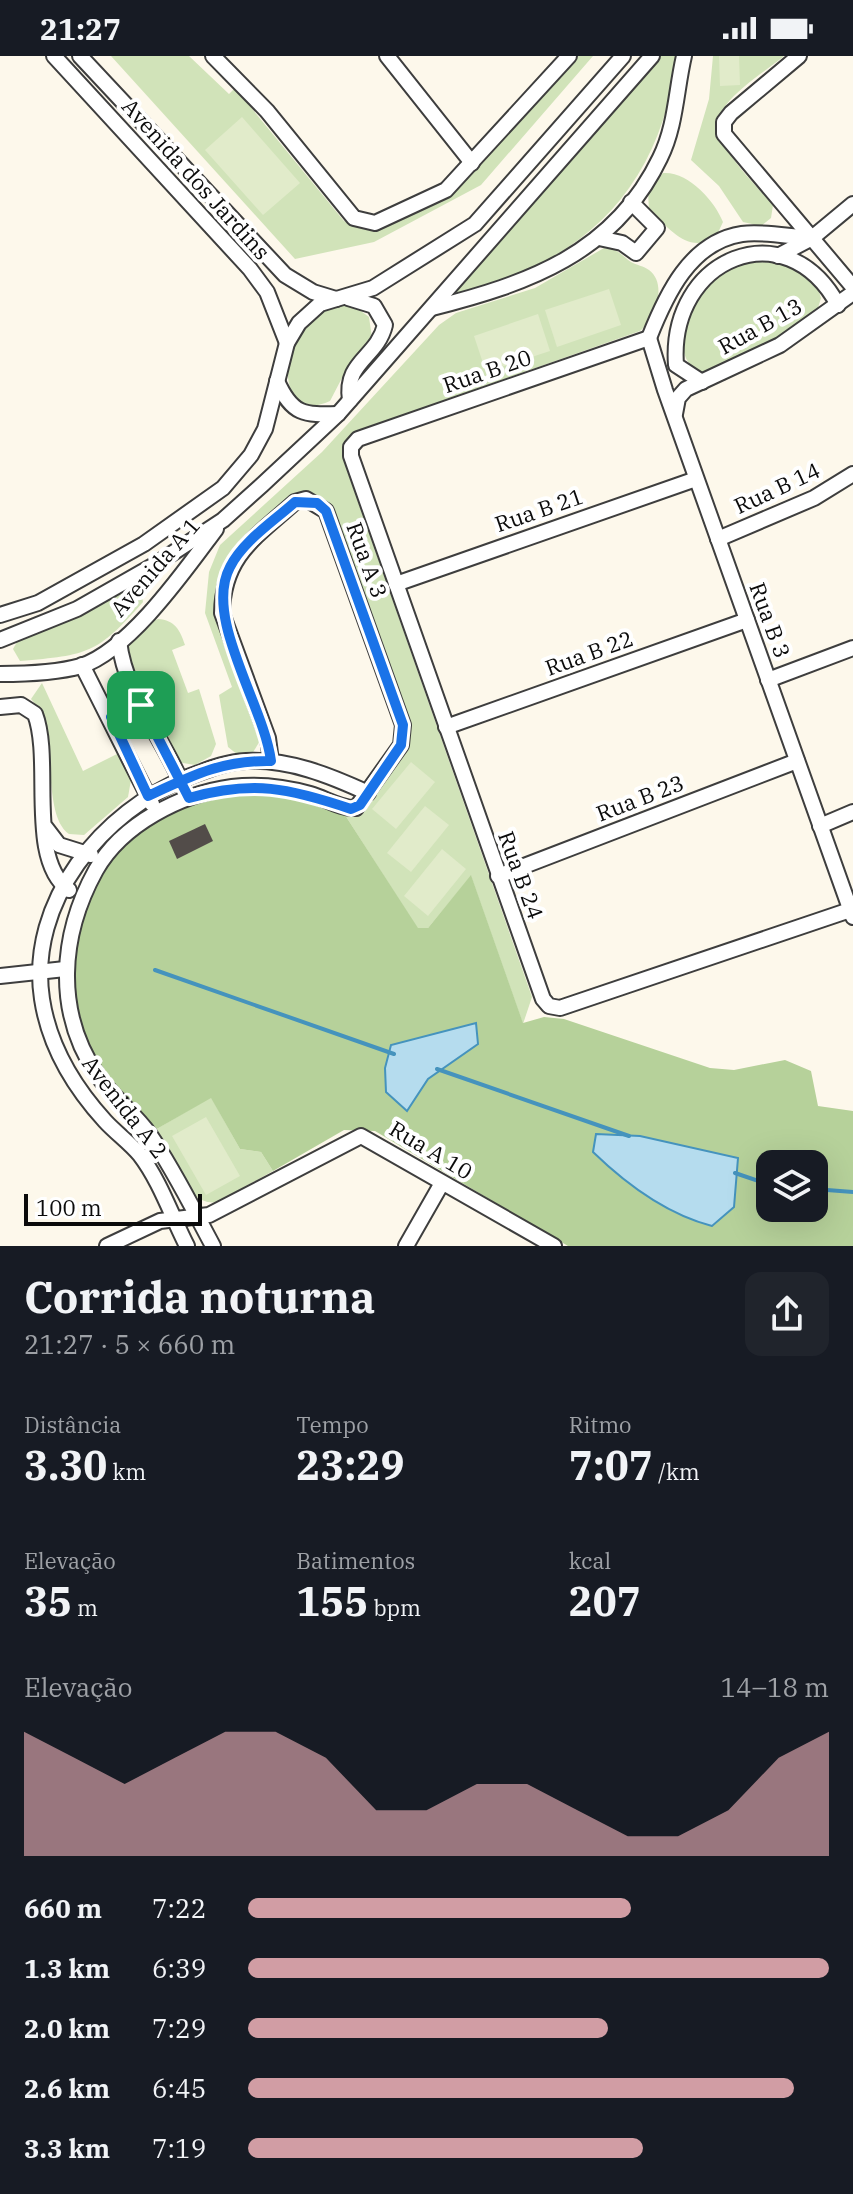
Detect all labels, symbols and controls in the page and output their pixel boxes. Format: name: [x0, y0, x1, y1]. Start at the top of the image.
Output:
text: 21:27: [40, 9, 121, 48]
street label: Avenida dos Jardins: [116, 92, 277, 266]
street label: Rua B 13: [713, 291, 807, 360]
street label: Rua B 20: [439, 342, 535, 399]
street label: Rua B 14: [729, 455, 824, 520]
street label: Rua B 21: [491, 481, 587, 538]
street label: Avenida A 1: [103, 511, 206, 623]
street label: Rua A 3: [340, 518, 395, 602]
street label: Rua B 3: [743, 578, 798, 662]
street label: Rua B 22: [541, 623, 637, 682]
pin: [107, 671, 175, 739]
icon: arrive: [119, 683, 163, 727]
street label: Rua B 23: [592, 768, 688, 827]
street label: Rua B 24: [492, 827, 551, 923]
street label: Avenida A 2: [76, 1049, 175, 1164]
street label: Rua A 10: [384, 1113, 478, 1186]
map controls: [756, 1150, 828, 1222]
button: layers: [756, 1150, 828, 1222]
scale bar: [24, 1190, 202, 1226]
text: 100 m: [36, 1193, 102, 1222]
text: Corrida noturna: [24, 1268, 375, 1325]
button: share: [745, 1272, 829, 1356]
text: 21:27 · 5 × 660 m: [24, 1327, 235, 1361]
text: Distância: [24, 1410, 121, 1439]
text: Tempo: [296, 1410, 369, 1439]
text: Ritmo: [569, 1410, 632, 1439]
text: 3.30: [24, 1439, 107, 1491]
text: 23:29: [296, 1439, 404, 1491]
text: 7:07: [569, 1439, 653, 1491]
text: km: [107, 1457, 146, 1486]
text: /km: [653, 1457, 700, 1486]
text: Elevação: [24, 1546, 116, 1575]
text: Batimentos: [296, 1546, 415, 1575]
text: kcal: [569, 1546, 611, 1575]
text: 35: [24, 1575, 72, 1627]
text: 155: [296, 1575, 368, 1627]
text: 207: [569, 1575, 641, 1627]
text: m: [72, 1593, 98, 1622]
text: bpm: [368, 1593, 421, 1622]
text: Elevação: [24, 1670, 132, 1704]
text: 14–18 m: [721, 1670, 829, 1704]
text: 660 m: [24, 1891, 102, 1925]
text: 7:22: [152, 1891, 206, 1925]
text: 1.3 km: [24, 1951, 110, 1985]
text: 6:39: [152, 1951, 206, 1985]
text: 2.0 km: [24, 2011, 110, 2045]
text: 7:29: [152, 2011, 206, 2045]
text: 2.6 km: [24, 2071, 110, 2105]
text: 6:45: [152, 2071, 206, 2105]
text: 3.3 km: [24, 2131, 110, 2165]
text: 7:19: [152, 2131, 206, 2165]

